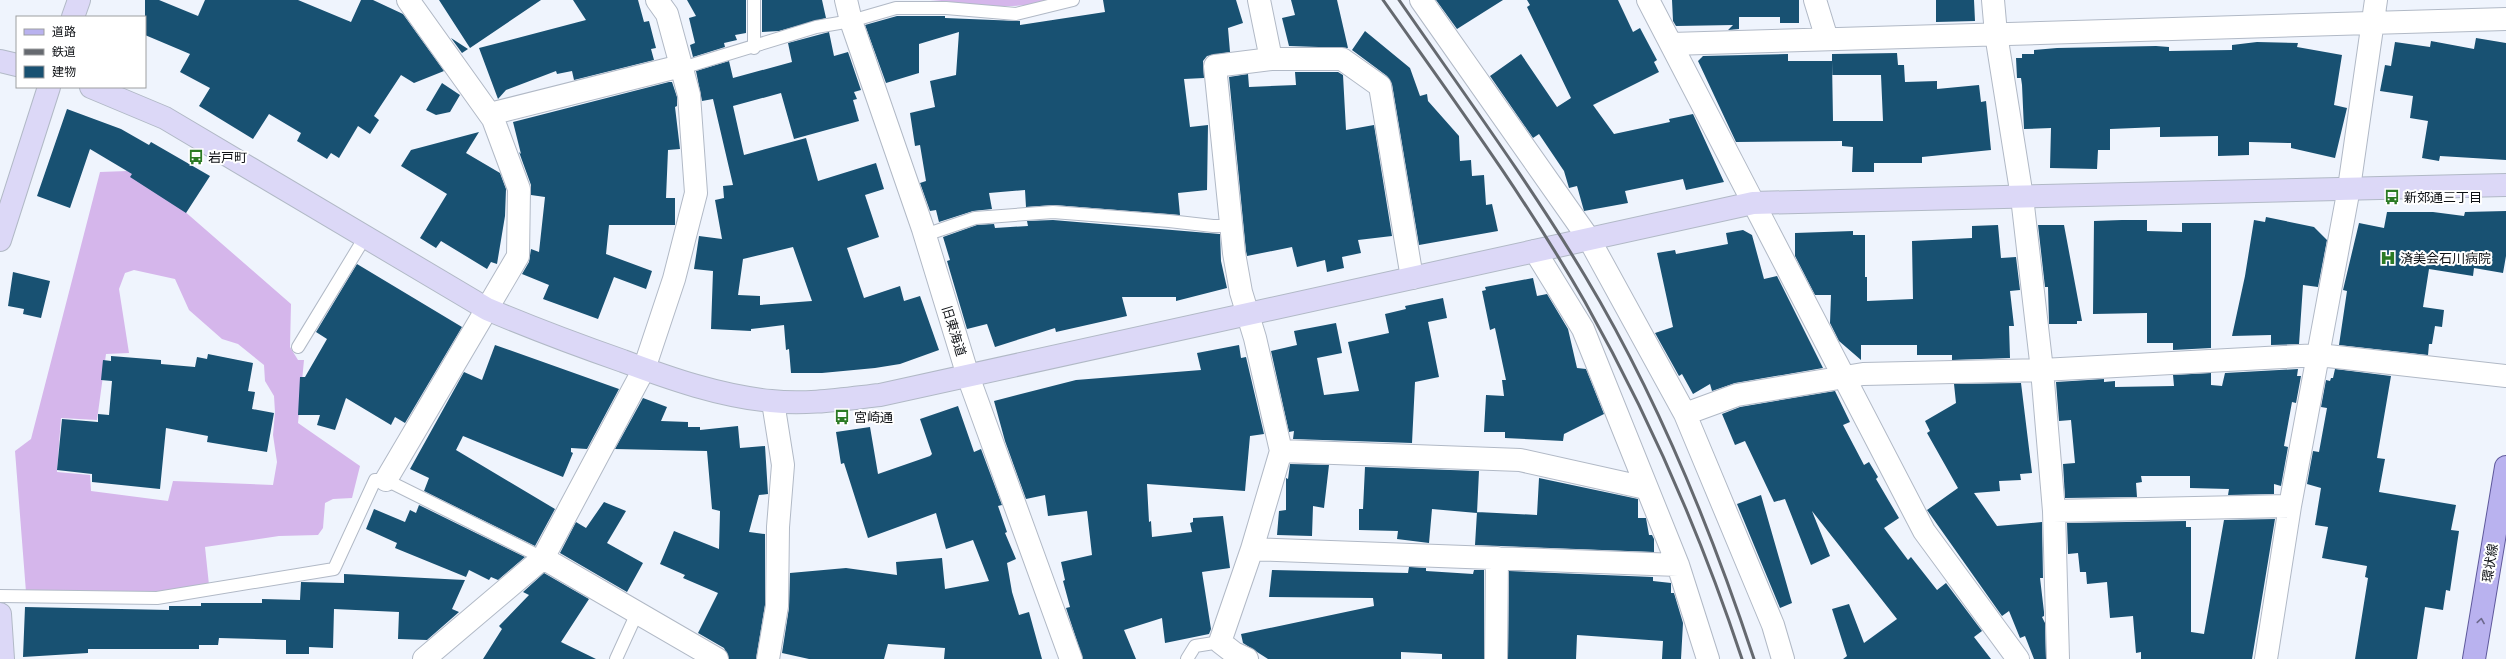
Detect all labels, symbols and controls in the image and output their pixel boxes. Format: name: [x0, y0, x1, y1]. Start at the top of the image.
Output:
legend: [16, 16, 146, 88]
text: 道路: [52, 25, 76, 39]
text: 鉄道: [52, 45, 76, 59]
text: 建物: [52, 65, 76, 79]
bus stop icon: 岩戸町: [187, 148, 205, 166]
place label: 岩戸町: [208, 150, 247, 165]
bus stop icon: 新郊通三丁目: [2383, 188, 2401, 206]
place label: 新郊通三丁目: [2404, 190, 2482, 205]
hospital icon: 済美会石川病院: [2379, 249, 2397, 267]
place label: 済美会石川病院: [2400, 251, 2491, 266]
street label: 旧東海道: [939, 304, 969, 358]
bus stop icon: 宮崎通: [833, 408, 851, 426]
place label: 宮崎通: [854, 410, 893, 425]
street label: 環状線: [2480, 543, 2500, 583]
one-way arrow: [2476, 617, 2484, 624]

